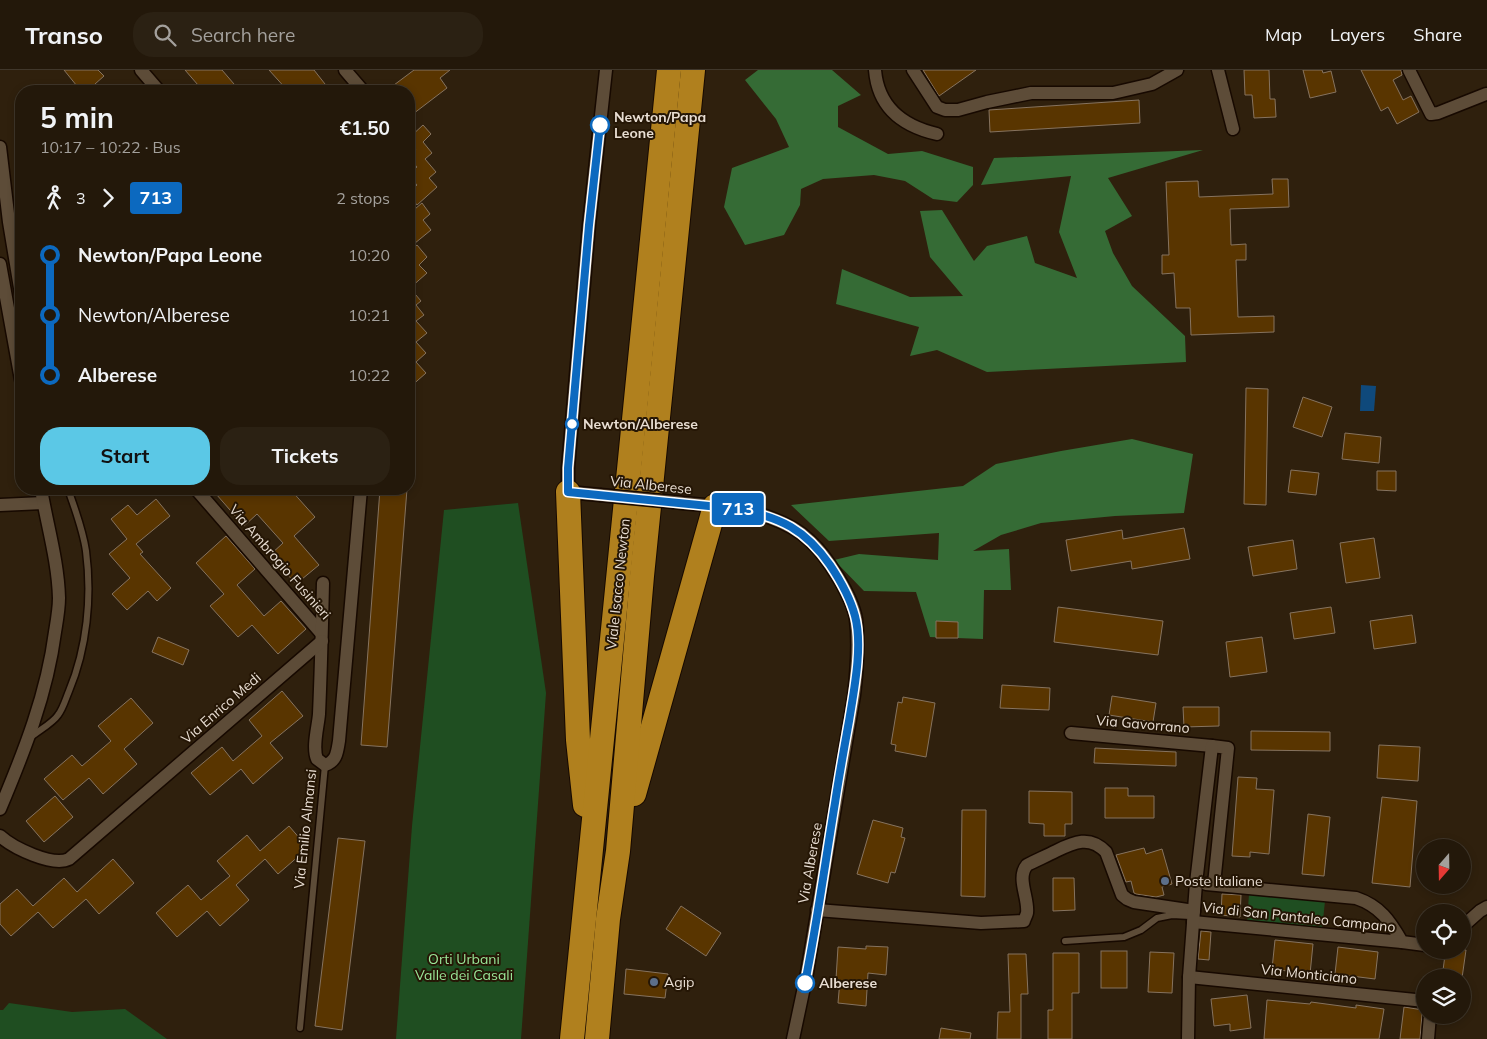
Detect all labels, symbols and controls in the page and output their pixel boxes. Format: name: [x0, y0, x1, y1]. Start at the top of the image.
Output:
search box: [133, 12, 483, 57]
text: Transo: [25, 20, 103, 50]
icon: search: [151, 21, 179, 49]
text: Search here: [191, 23, 295, 47]
text: Map: [1265, 23, 1302, 46]
text: Layers: [1330, 23, 1385, 46]
text: Share: [1413, 23, 1462, 46]
text: 5 min: [40, 100, 114, 135]
place label: Newton/Papa Leone: [614, 108, 706, 142]
marker: Newton/Papa Leone: [590, 115, 610, 135]
text: €1.50: [340, 116, 390, 140]
text: 10:17 – 10:22 · Bus: [40, 137, 181, 157]
icon: walk: [40, 184, 68, 212]
icon: forward: [94, 184, 122, 212]
text: 713: [140, 186, 172, 209]
text: 3: [76, 188, 86, 208]
text: 2 stops: [336, 188, 390, 208]
text: Newton/Papa Leone: [78, 243, 262, 267]
text: 10:20: [348, 245, 390, 265]
text: Newton/Alberese: [78, 303, 230, 327]
text: 10:21: [348, 305, 390, 325]
text: Alberese: [78, 363, 157, 387]
text: 10:22: [348, 365, 390, 385]
place label: Newton/Alberese: [583, 415, 698, 433]
marker: Newton/Alberese: [565, 417, 579, 431]
button: Start: [40, 427, 210, 485]
button: Tickets: [220, 427, 390, 485]
street label: Via Alberese: [609, 472, 693, 498]
line badge: 713: [709, 493, 767, 525]
text: 713: [722, 497, 754, 520]
street label: Via Ambrogio Fusinieri: [225, 501, 335, 623]
street label: Viale Isacco Newton: [602, 518, 634, 650]
street label: Via Enrico Medi: [177, 668, 265, 748]
street label: Via Gavorrano: [1096, 711, 1190, 737]
street label: Via Emilio Almansi: [290, 768, 320, 890]
street label: Via Alberese: [794, 821, 826, 905]
north arrow: [1416, 839, 1471, 894]
map controls: [1416, 839, 1471, 1024]
place label: Poste Italiane: [1175, 872, 1263, 890]
marker: Poste Italiane: [1159, 875, 1171, 887]
street label: Via di San Pantaleo Campano: [1202, 898, 1396, 936]
button: locate: [1416, 904, 1471, 959]
park label: Orti Urbani Valle dei Casali: [415, 950, 513, 984]
street label: Via Monticiano: [1260, 960, 1358, 988]
button: layers: [1416, 969, 1471, 1024]
place label: Agip: [664, 973, 694, 991]
marker: Alberese: [795, 973, 815, 993]
place label: Alberese: [819, 974, 878, 992]
marker: Agip: [648, 976, 660, 988]

